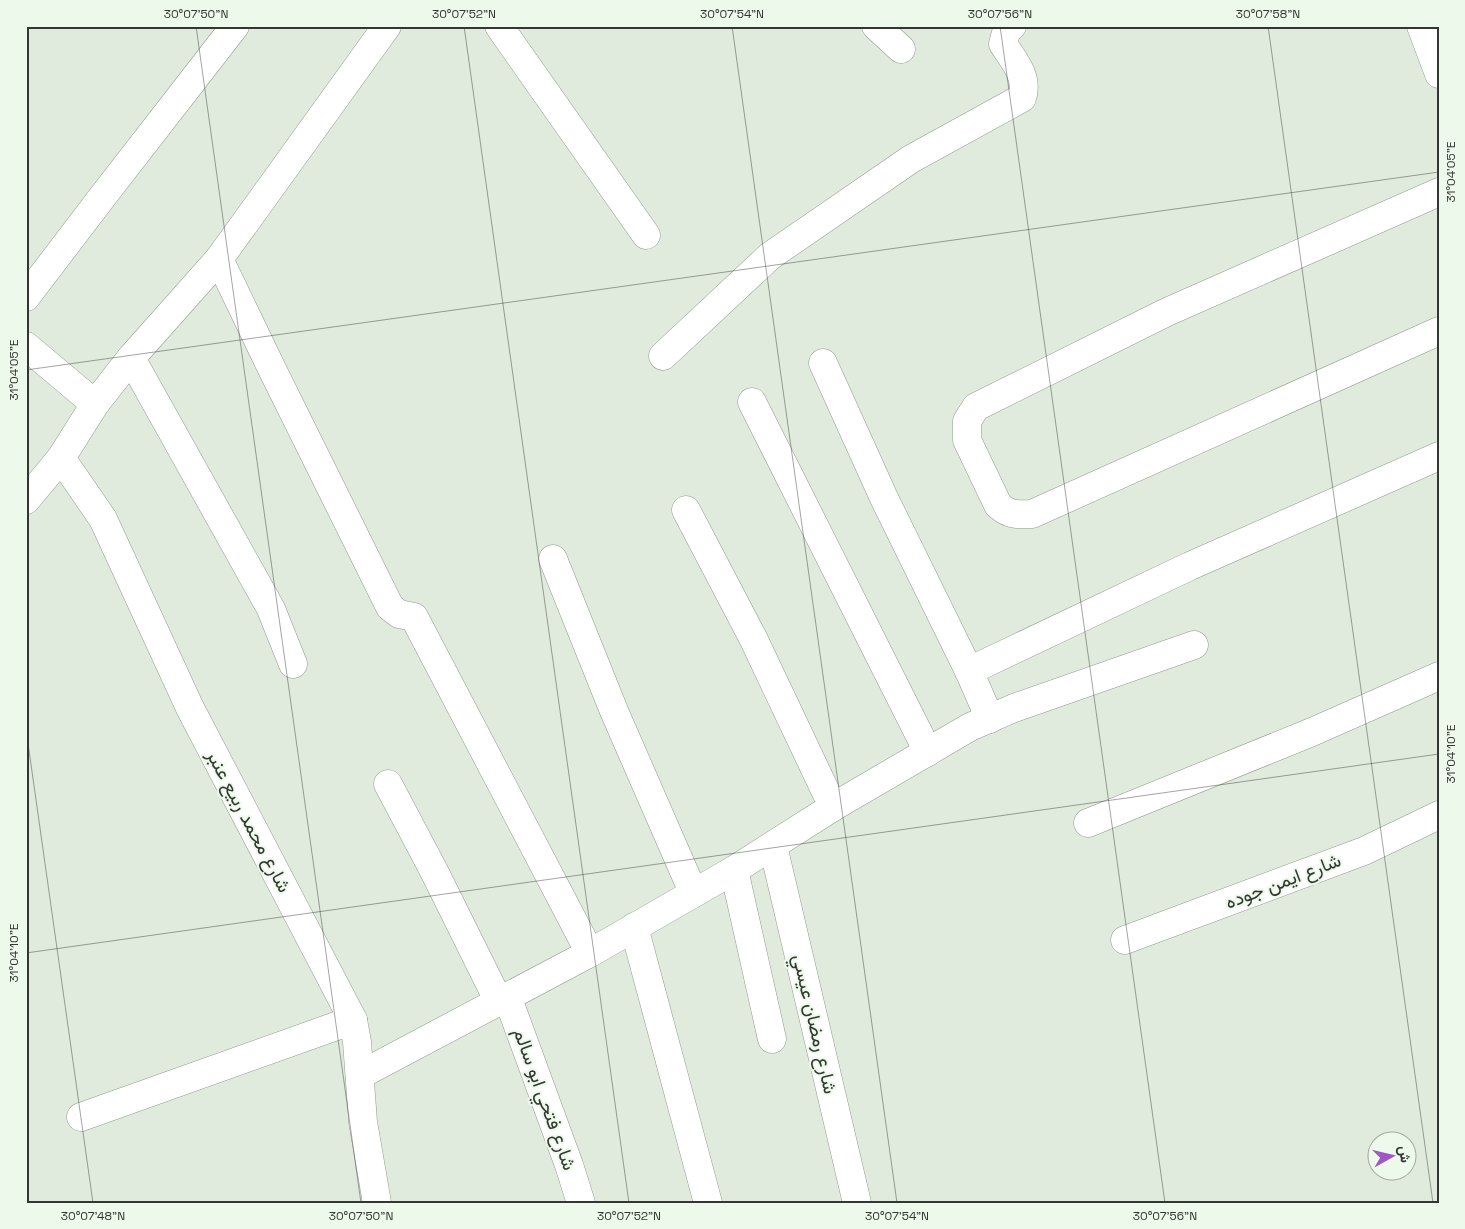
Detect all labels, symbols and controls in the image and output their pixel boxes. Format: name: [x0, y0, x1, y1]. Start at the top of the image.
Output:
text: 30°07'50"N: [164, 6, 228, 22]
text: 30°07'52"N: [432, 6, 496, 22]
text: 30°07'54"N: [700, 6, 764, 22]
text: 30°07'56"N: [968, 6, 1032, 22]
text: 30°07'58"N: [1236, 6, 1300, 22]
text: 31°04'05"E: [1443, 141, 1459, 203]
text: 31°04'05"E: [6, 339, 22, 401]
text: 31°04'10"E: [1443, 724, 1459, 784]
street label: شارع محمد ربيع عنبر: [199, 744, 297, 897]
street label: شارع ايمن جوده: [1222, 847, 1344, 915]
text: 31°04'10"E: [6, 923, 22, 983]
street label: شارع رمضان عيسي: [784, 952, 843, 1097]
street label: شارع فتحي ابو سالم: [505, 1024, 582, 1175]
north arrow: [1368, 1132, 1418, 1182]
text: ش: [1395, 1145, 1415, 1164]
text: 30°07'48"N: [61, 1208, 125, 1224]
text: 30°07'50"N: [329, 1208, 393, 1224]
text: 30°07'52"N: [597, 1208, 661, 1224]
text: 30°07'54"N: [865, 1208, 929, 1224]
text: 30°07'56"N: [1133, 1208, 1197, 1224]

